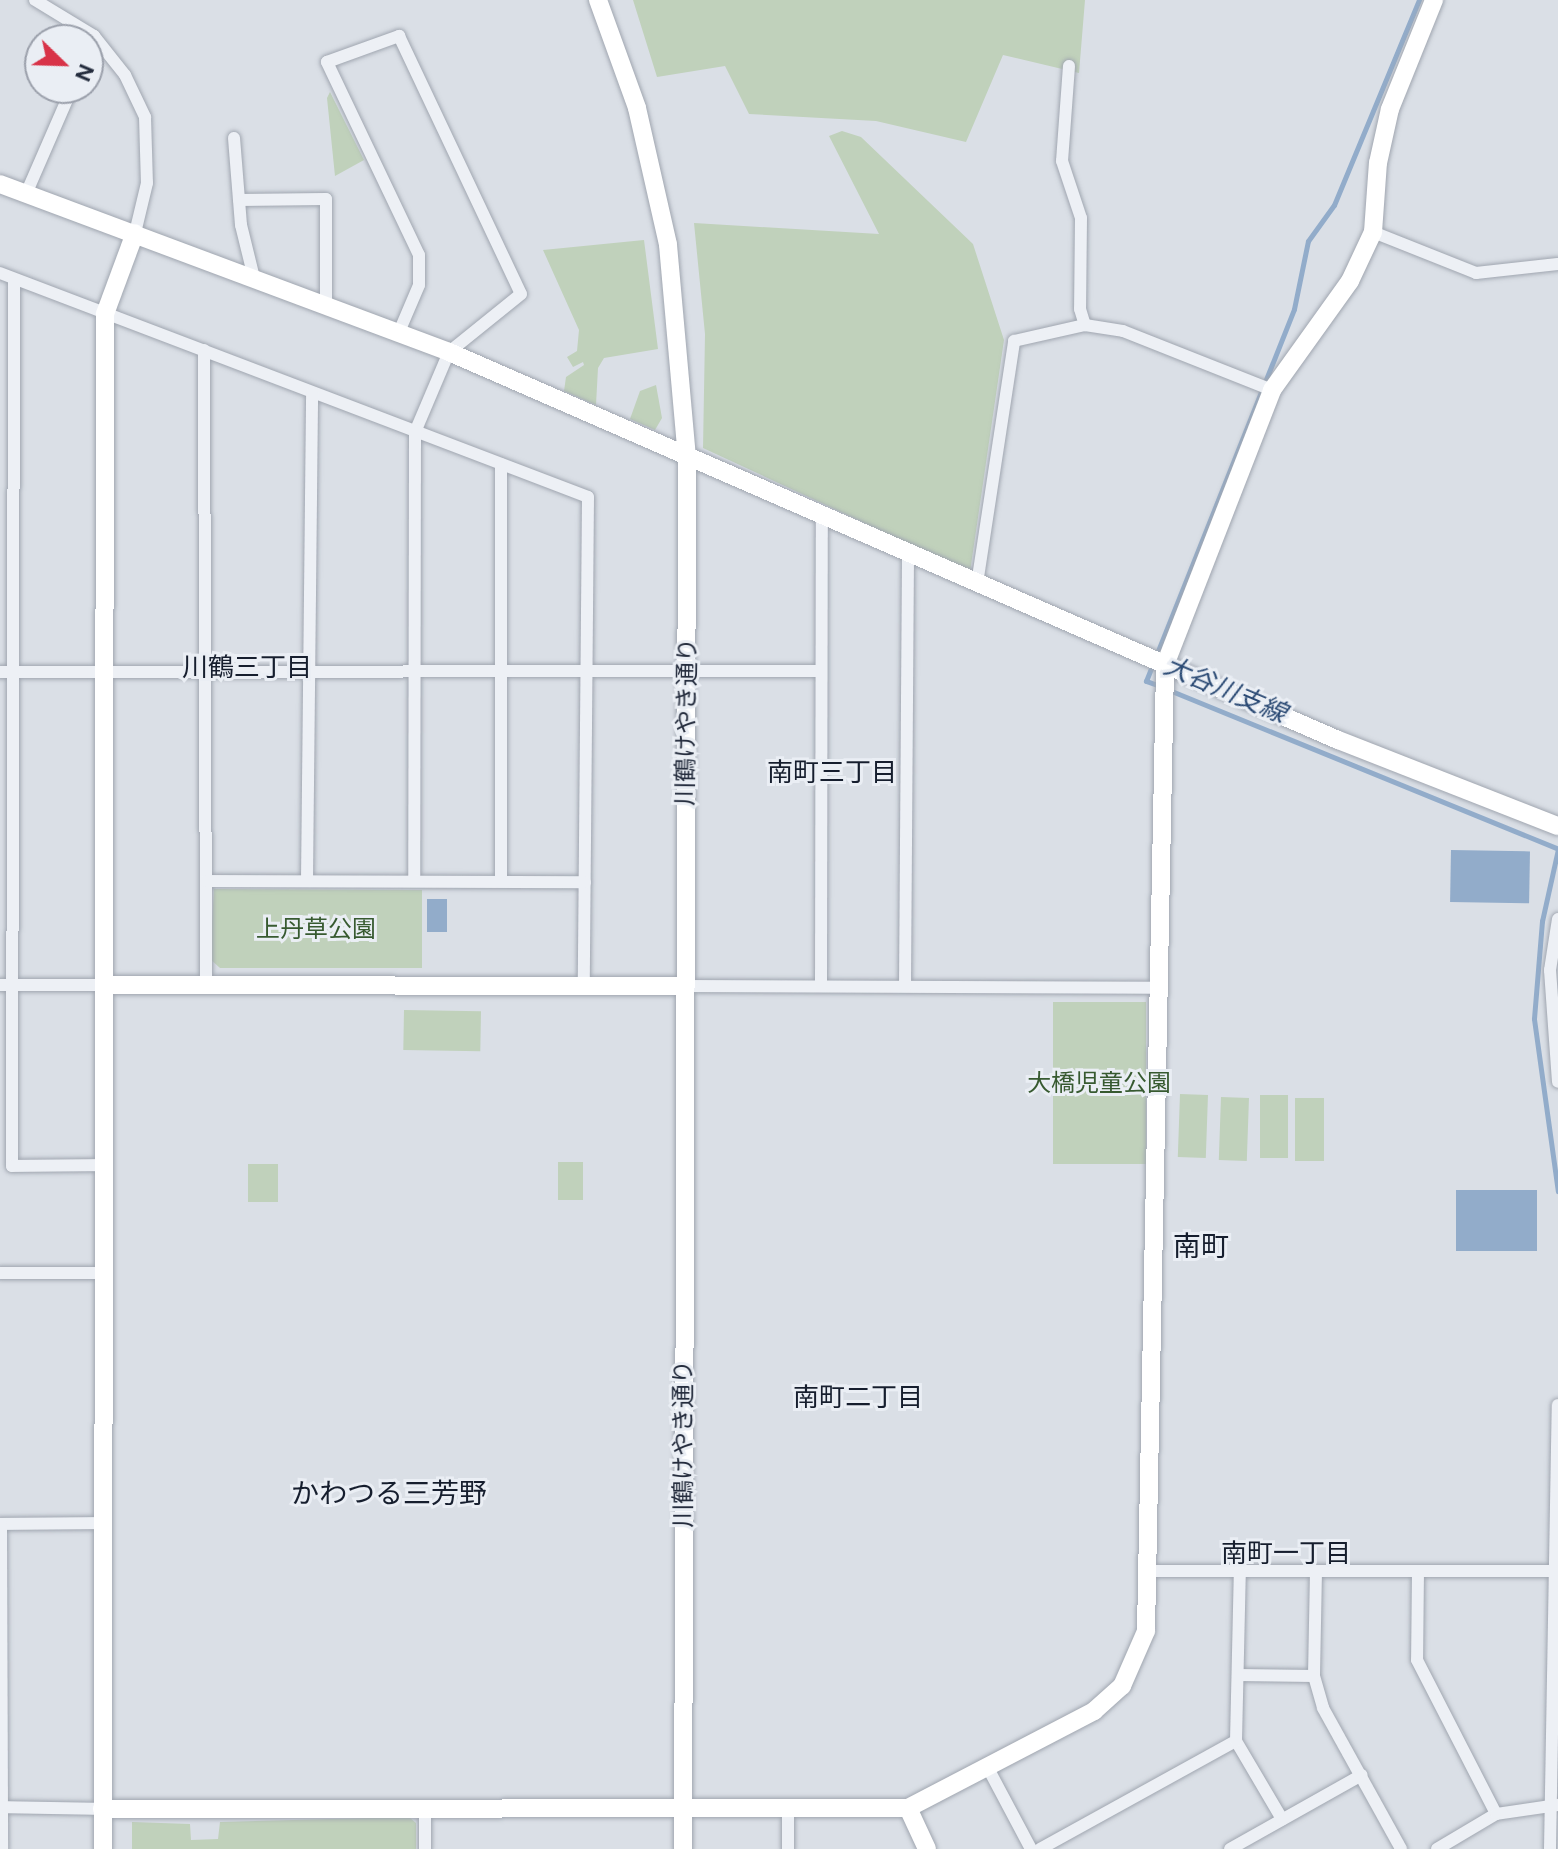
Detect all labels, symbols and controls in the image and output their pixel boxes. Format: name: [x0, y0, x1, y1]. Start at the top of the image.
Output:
north arrow: [24, 24, 104, 104]
text: N: [68, 60, 101, 86]
street label: 川鶴けやき通り: [670, 638, 702, 806]
water label: 大谷川支線: [1159, 650, 1291, 730]
district label: 川鶴三丁目: [182, 652, 312, 684]
district label: 南町三丁目: [767, 757, 897, 789]
park label: 上丹草公園: [256, 915, 376, 943]
park label: 大橋児童公園: [1027, 1069, 1171, 1097]
district label: 南町: [1173, 1230, 1229, 1264]
street label: 川鶴けやき通り: [669, 1360, 697, 1528]
district label: 南町二丁目: [793, 1382, 923, 1414]
district label: かわつる三芳野: [291, 1477, 487, 1511]
district label: 南町一丁目: [1221, 1538, 1351, 1570]

